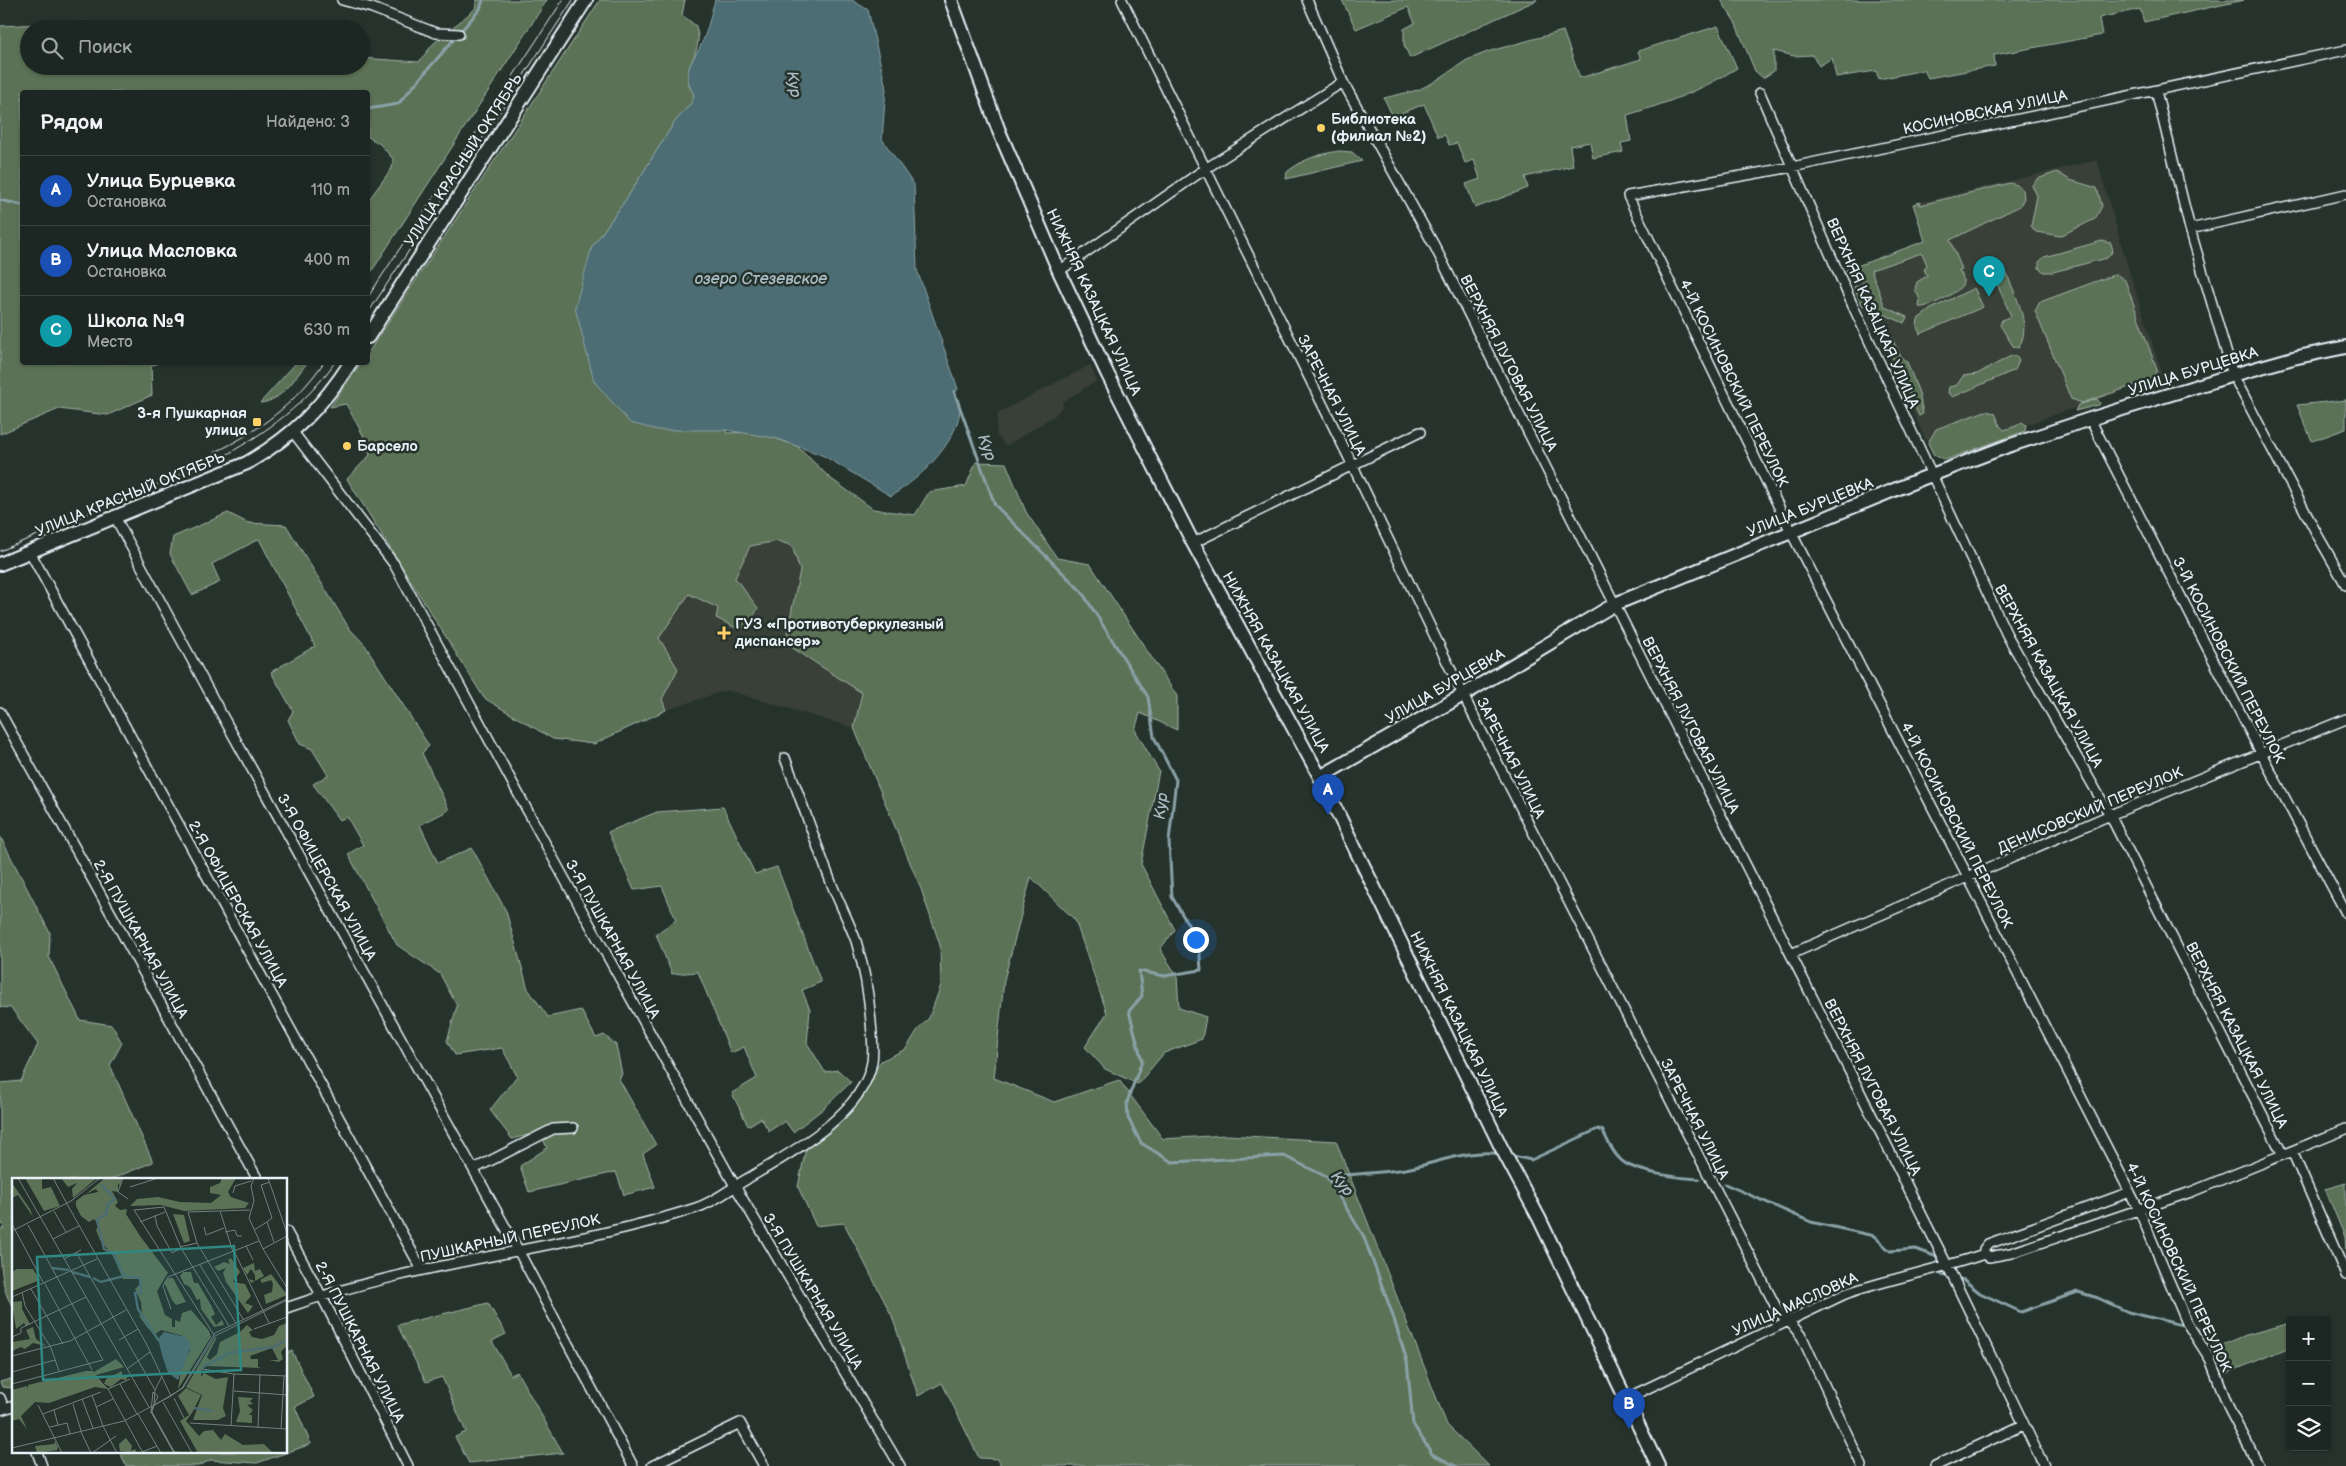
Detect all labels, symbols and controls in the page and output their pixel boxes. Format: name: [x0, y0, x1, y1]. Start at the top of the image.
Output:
search box: [20, 20, 370, 75]
icon: search: [38, 34, 66, 62]
text: Поиск: [78, 36, 132, 59]
water label: Кур: [782, 69, 805, 99]
street label: УЛИЦА КРАСНЫЙ ОКТЯБРЬ: [400, 70, 527, 250]
street label: КОСИНОВСКАЯ УЛИЦА: [1901, 86, 2070, 139]
text: Рядом: [40, 110, 103, 135]
place label: Библиотека (филиал №2): [1331, 110, 1426, 146]
text: Найдено: 3: [266, 113, 350, 132]
marker: Библиотека (филиал №2): [1315, 122, 1327, 134]
text: Улица Бурцевка: [87, 170, 235, 193]
text: A: [51, 181, 61, 200]
text: 110 m: [311, 181, 350, 200]
text: Остановка: [87, 193, 166, 212]
street label: НИЖНЯЯ КАЗАЦКАЯ УЛИЦА: [1042, 206, 1146, 400]
street label: ВЕРХНЯЯ КАЗАЦКАЯ УЛИЦА: [1822, 215, 1924, 412]
text: Улица Масловка: [87, 240, 237, 263]
text: B: [50, 251, 62, 270]
text: 400 m: [304, 251, 350, 270]
pin: C: [1973, 256, 2005, 297]
text: Остановка: [87, 263, 166, 282]
water label: озеро Стезевское: [695, 270, 827, 289]
street label: ВЕРХНЯЯ ЛУГОВАЯ УЛИЦА: [1456, 272, 1562, 456]
street label: 4-Й КОСИНОВСКИЙ ПЕРЕУЛОК: [1675, 276, 1792, 490]
text: Школа №9: [87, 310, 185, 333]
text: C: [50, 321, 62, 340]
text: 630 m: [303, 321, 350, 340]
street label: ЗАРЕЧНАЯ УЛИЦА: [1293, 332, 1371, 460]
text: Место: [87, 333, 133, 352]
street label: УЛИЦА БУРЦЕВКА: [2126, 342, 2261, 400]
place label: 3-я Пушкарная улица: [137, 404, 247, 440]
marker: 3-я Пушкарная улица: [251, 416, 263, 428]
water label: Кур: [973, 432, 1000, 463]
place label: Барсело: [357, 437, 418, 456]
marker: Барсело: [341, 440, 353, 452]
street label: УЛИЦА КРАСНЫЙ ОКТЯБРЬ: [33, 448, 228, 541]
street label: УЛИЦА БУРЦЕВКА: [1744, 473, 1877, 541]
street label: 3-Й КОСИНОВСКИЙ ПЕРЕУЛОК: [2168, 554, 2289, 767]
street label: НИЖНЯЯ КАЗАЦКАЯ УЛИЦА: [1218, 568, 1334, 757]
street label: ВЕРХНЯЯ КАЗАЦКАЯ УЛИЦА: [1990, 581, 2107, 772]
place label: ГУЗ «Противотуберкулезный диспансер»: [734, 615, 944, 651]
marker: ГУЗ «Противотуберкулезный диспансер»: [717, 626, 731, 640]
street label: ВЕРХНЯЯ ЛУГОВАЯ УЛИЦА: [1638, 634, 1744, 818]
street label: УЛИЦА БУРЦЕВКА: [1382, 644, 1509, 728]
street label: ЗАРЕЧНАЯ УЛИЦА: [1472, 695, 1550, 823]
street label: 4-Й КОСИНОВСКИЙ ПЕРЕУЛОК: [1896, 719, 2017, 932]
street label: ДЕНИСОВСКИЙ ПЕРЕУЛОК: [1995, 763, 2186, 858]
pin: A: [1312, 774, 1344, 815]
street label: 3-Я ОФИЦЕРСКАЯ УЛИЦА: [273, 790, 381, 965]
water label: Кур: [1151, 792, 1172, 820]
street label: 2-Я ОФИЦЕРСКАЯ УЛИЦА: [184, 818, 292, 992]
street label: 3-Я ПУШКАРНАЯ УЛИЦА: [561, 856, 665, 1023]
street label: 2-Я ПУШКАРНАЯ УЛИЦА: [89, 857, 193, 1023]
your location: [1183, 927, 1209, 953]
street label: НИЖНЯЯ КАЗАЦКАЯ УЛИЦА: [1405, 928, 1512, 1121]
street label: ВЕРХНЯЯ КАЗАЦКАЯ УЛИЦА: [2181, 939, 2292, 1132]
street label: ВЕРХНЯЯ ЛУГОВАЯ УЛИЦА: [1820, 996, 1926, 1180]
street label: ЗАРЕЧНАЯ УЛИЦА: [1656, 1056, 1734, 1184]
street label: 4-Й КОСИНОВСКИЙ ПЕРЕУЛОК: [2122, 1160, 2236, 1375]
water label: Кур: [1326, 1168, 1357, 1200]
inset map: [12, 1178, 288, 1454]
street label: ПУШКАРНЫЙ ПЕРЕУЛОК: [418, 1210, 602, 1267]
street label: 3-Я ПУШКАРНАЯ УЛИЦА: [758, 1210, 867, 1374]
street label: 2-Я ПУШКАРНАЯ УЛИЦА: [311, 1258, 409, 1427]
street label: УЛИЦА МАСЛОВКА: [1729, 1268, 1862, 1341]
map controls: [2286, 1316, 2331, 1451]
button: +: [2286, 1316, 2331, 1361]
button: −: [2286, 1361, 2331, 1406]
pin: B: [1613, 1388, 1645, 1429]
button: layers: [2286, 1406, 2331, 1451]

